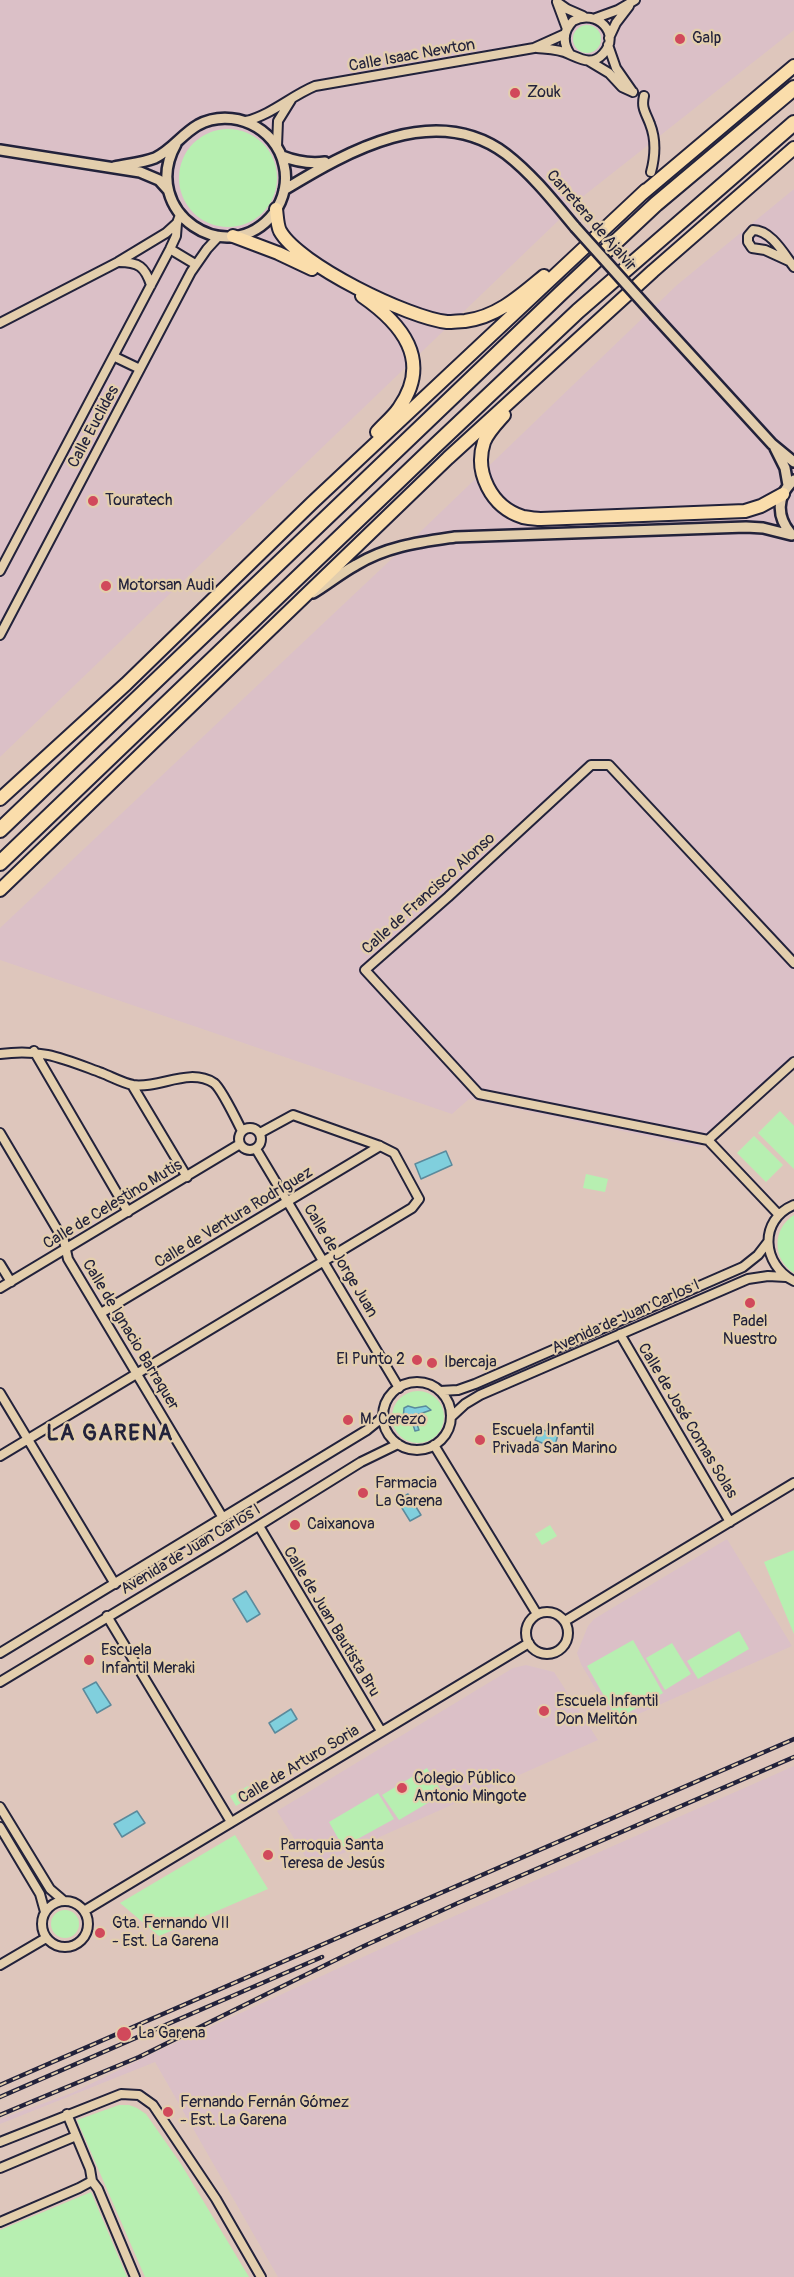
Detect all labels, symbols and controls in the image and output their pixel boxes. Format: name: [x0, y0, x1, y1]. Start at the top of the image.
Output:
place label: Galp: [692, 29, 721, 49]
marker: Galp: [673, 32, 687, 46]
street label: Calle Isaac Newton: [347, 35, 477, 77]
place label: Zouk: [527, 83, 561, 103]
marker: Zouk: [508, 86, 522, 100]
street label: Carretera de Ajalvir: [542, 167, 640, 275]
street label: Calle Euclides: [64, 383, 124, 471]
place label: Touratech: [105, 491, 172, 511]
marker: Touratech: [86, 494, 100, 508]
place label: Motorsan Audi: [118, 576, 214, 596]
marker: Motorsan Audi: [99, 579, 113, 593]
street label: Calle de Francisco Alonso: [359, 829, 499, 959]
street label: Calle de Celestino Mutis: [40, 1156, 186, 1254]
street label: Calle de Ventura Rodríguez: [151, 1163, 317, 1273]
street label: Calle de Jorge Juan: [299, 1201, 381, 1321]
street label: Calle de Ignacio Barraquer: [77, 1256, 183, 1414]
street label: Avenida de Juan Carlos I: [549, 1276, 703, 1358]
marker: Padel Nuestro: [743, 1296, 757, 1310]
place label: Padel Nuestro: [723, 1312, 777, 1350]
street label: Calle de José Comas Solas: [633, 1340, 741, 1502]
place label: El Punto 2: [336, 1350, 405, 1370]
marker: El Punto 2: [410, 1353, 424, 1367]
place label: Ibercaja: [444, 1353, 497, 1373]
marker: Ibercaja: [425, 1356, 439, 1370]
place label: M. Cerezo: [360, 1410, 426, 1430]
marker: M. Cerezo: [341, 1413, 355, 1427]
district label: LA GARENA: [46, 1421, 174, 1447]
place label: Escuela Infantil Privada San Marino: [492, 1421, 617, 1459]
marker: Escuela Infantil Privada San Marino: [473, 1433, 487, 1447]
place label: Farmacia La Garena: [375, 1474, 442, 1512]
marker: Farmacia La Garena: [356, 1486, 370, 1500]
street label: Avenida de Juan Carlos I: [117, 1501, 265, 1599]
place label: Caixanova: [307, 1515, 375, 1535]
marker: Caixanova: [288, 1518, 302, 1532]
street label: Calle de Juan Bautista Bru: [279, 1543, 383, 1701]
place label: Escuela Infantil Meraki: [101, 1641, 195, 1679]
marker: Escuela Infantil Meraki: [82, 1653, 96, 1667]
place label: Escuela Infantil Don Melitón: [556, 1692, 659, 1730]
marker: Escuela Infantil Don Melitón: [537, 1704, 551, 1718]
street label: Calle de Arturo Soria: [235, 1721, 363, 1809]
place label: Colegio Público Antonio Mingote: [414, 1769, 526, 1807]
marker: Colegio Público Antonio Mingote: [395, 1781, 409, 1795]
place label: Parroquia Santa Teresa de Jesús: [280, 1836, 385, 1874]
marker: Parroquia Santa Teresa de Jesús: [261, 1848, 275, 1862]
place label: Gta. Fernando VII - Est. La Garena: [112, 1914, 229, 1952]
marker: Gta. Fernando VII - Est. La Garena: [93, 1926, 107, 1940]
place label: La Garena: [138, 2024, 205, 2044]
marker: La Garena: [115, 2025, 133, 2043]
place label: Fernando Fernán Gómez - Est. La Garena: [180, 2093, 349, 2131]
marker: Fernando Fernán Gómez - Est. La Garena: [161, 2105, 175, 2119]

